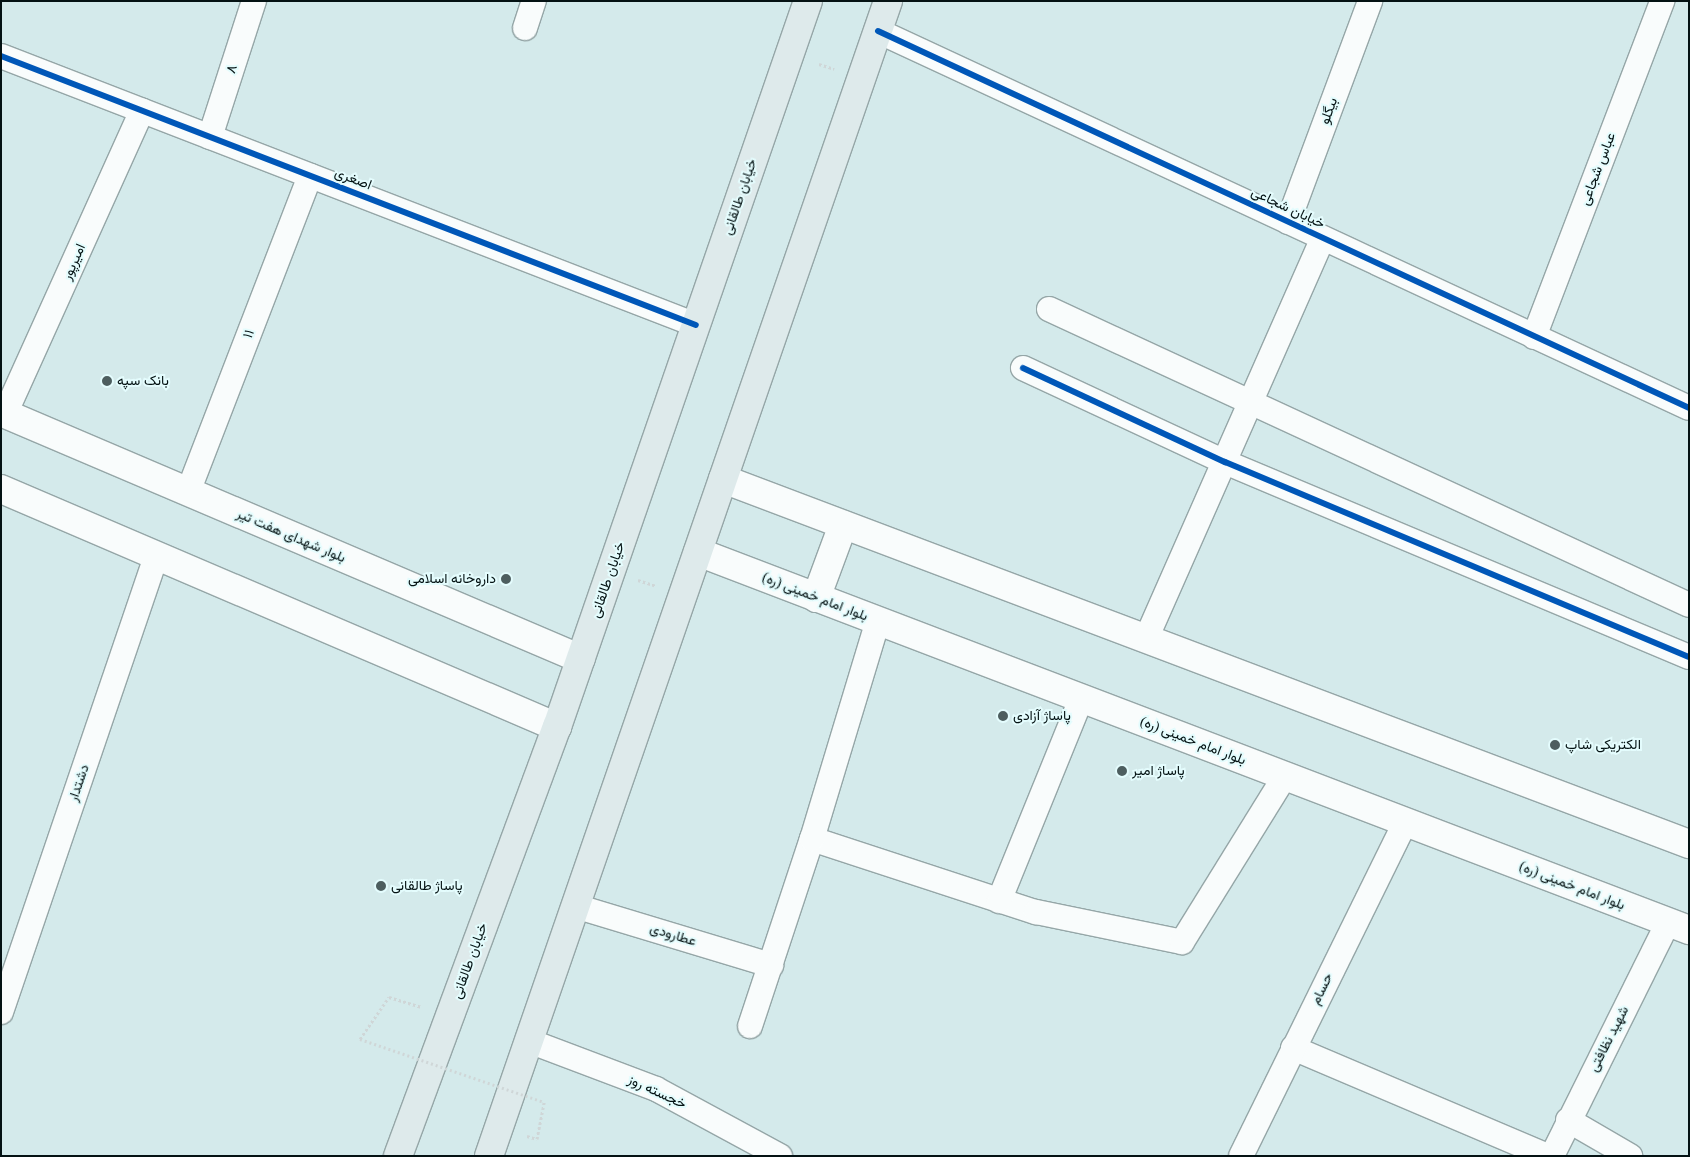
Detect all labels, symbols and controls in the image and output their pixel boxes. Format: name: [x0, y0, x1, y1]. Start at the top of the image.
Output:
street label: ۸: [223, 62, 241, 76]
street label: بیگلو: [1316, 95, 1342, 127]
street label: عباس شجاعی: [1576, 130, 1620, 208]
street label: خیابان طالقانی: [719, 157, 761, 237]
street label: اصغری: [332, 164, 374, 194]
street label: خیابان شجاعی: [1248, 184, 1328, 232]
street label: امیرپور: [59, 241, 89, 283]
street label: ۱۱: [240, 327, 258, 341]
place label: بانک سپه: [117, 373, 169, 389]
marker: بانک سپه: [101, 375, 113, 387]
street label: بلوار شهدای هفت تیر: [234, 505, 348, 567]
street label: خیابان طالقانی: [587, 540, 629, 620]
street label: بلوار امام خمینی (ره): [760, 569, 870, 625]
place label: داروخانه اسلامی: [408, 571, 496, 587]
marker: داروخانه اسلامی: [500, 573, 512, 585]
place label: پاساژ آزادی: [1013, 708, 1071, 724]
marker: پاساژ آزادی: [997, 710, 1009, 722]
street label: بلوار امام خمینی (ره): [1138, 713, 1248, 769]
place label: الکتریکی شاپ: [1565, 737, 1641, 753]
marker: الکتریکی شاپ: [1549, 739, 1561, 751]
street label: دشتدار: [65, 762, 93, 804]
place label: پاساژ امیر: [1132, 763, 1185, 779]
marker: پاساژ امیر: [1116, 765, 1128, 777]
street label: بلوار امام خمینی (ره): [1517, 858, 1627, 914]
place label: پاساژ طالقانی: [391, 878, 463, 894]
marker: پاساژ طالقانی: [375, 880, 387, 892]
street label: عطارودی: [648, 920, 698, 950]
street label: خیابان طالقانی: [449, 921, 491, 1001]
street label: حسام: [1307, 970, 1337, 1008]
street label: شهید نظافتی: [1585, 1003, 1633, 1075]
street label: خجسته روز: [625, 1071, 689, 1113]

